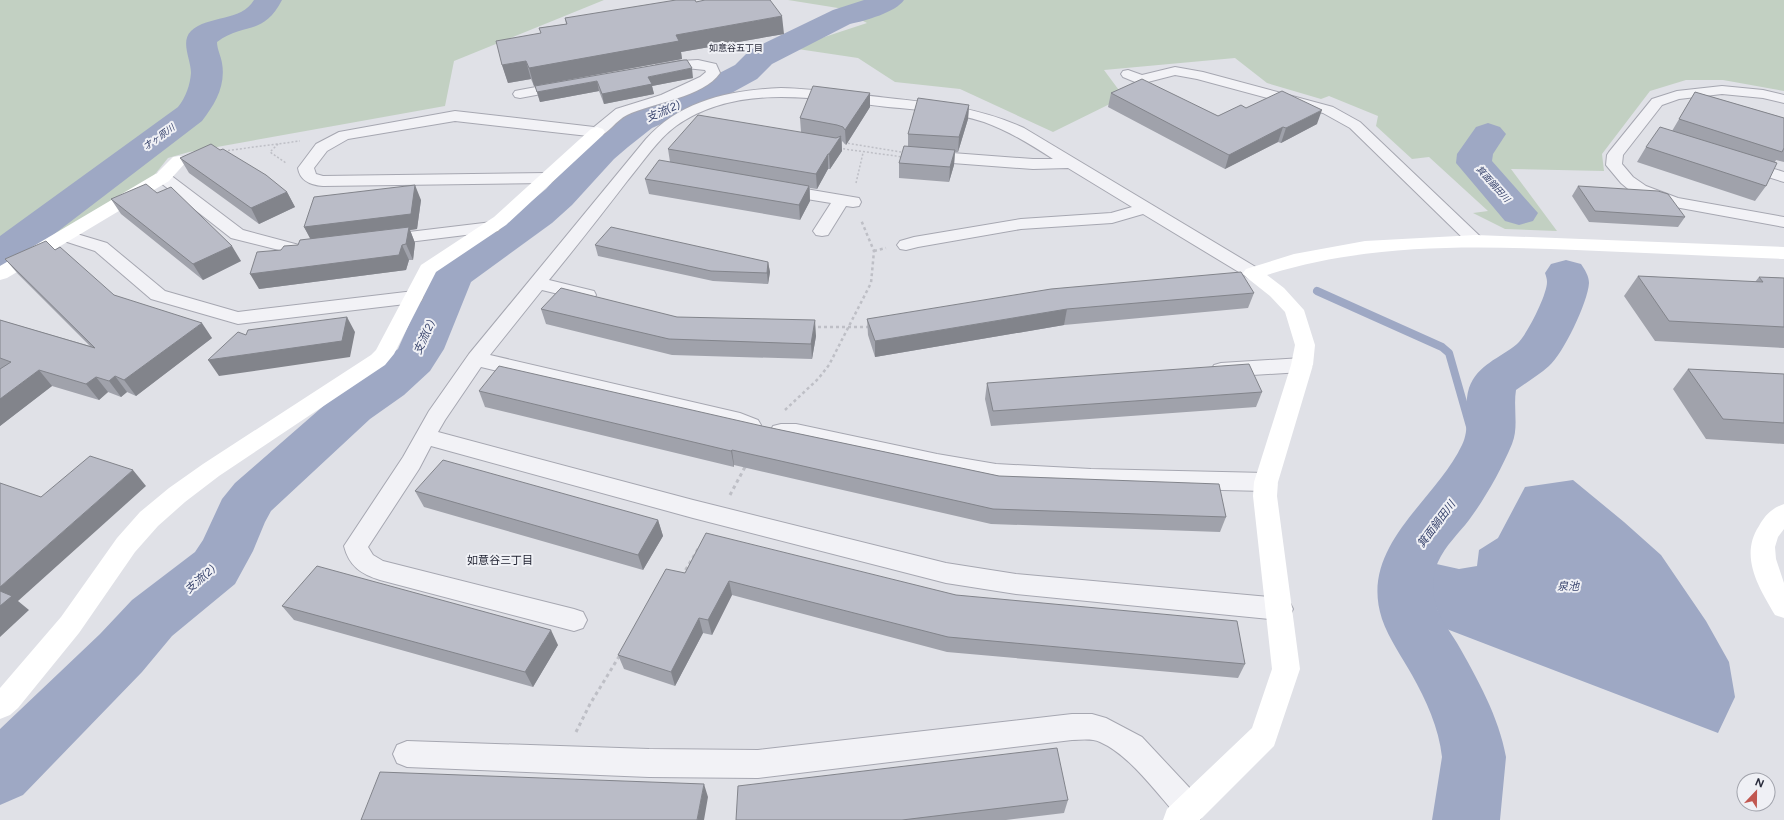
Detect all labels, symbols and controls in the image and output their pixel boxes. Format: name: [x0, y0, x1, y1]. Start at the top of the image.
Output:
district label: 如意谷五丁目: [709, 42, 763, 53]
water label: 支流(2): [644, 98, 682, 124]
water label: 才ヶ原川: [141, 121, 177, 152]
water label: 箕面鍋田川: [1474, 163, 1513, 205]
water label: 支流(2): [411, 318, 438, 356]
water label: 箕面鍋田川: [1415, 498, 1459, 550]
district label: 如意谷三丁目: [467, 554, 533, 567]
water label: 支流(2): [183, 563, 218, 596]
water label: 泉池: [1557, 580, 1580, 593]
north arrow: [1736, 772, 1776, 812]
text: N: [1753, 776, 1766, 791]

